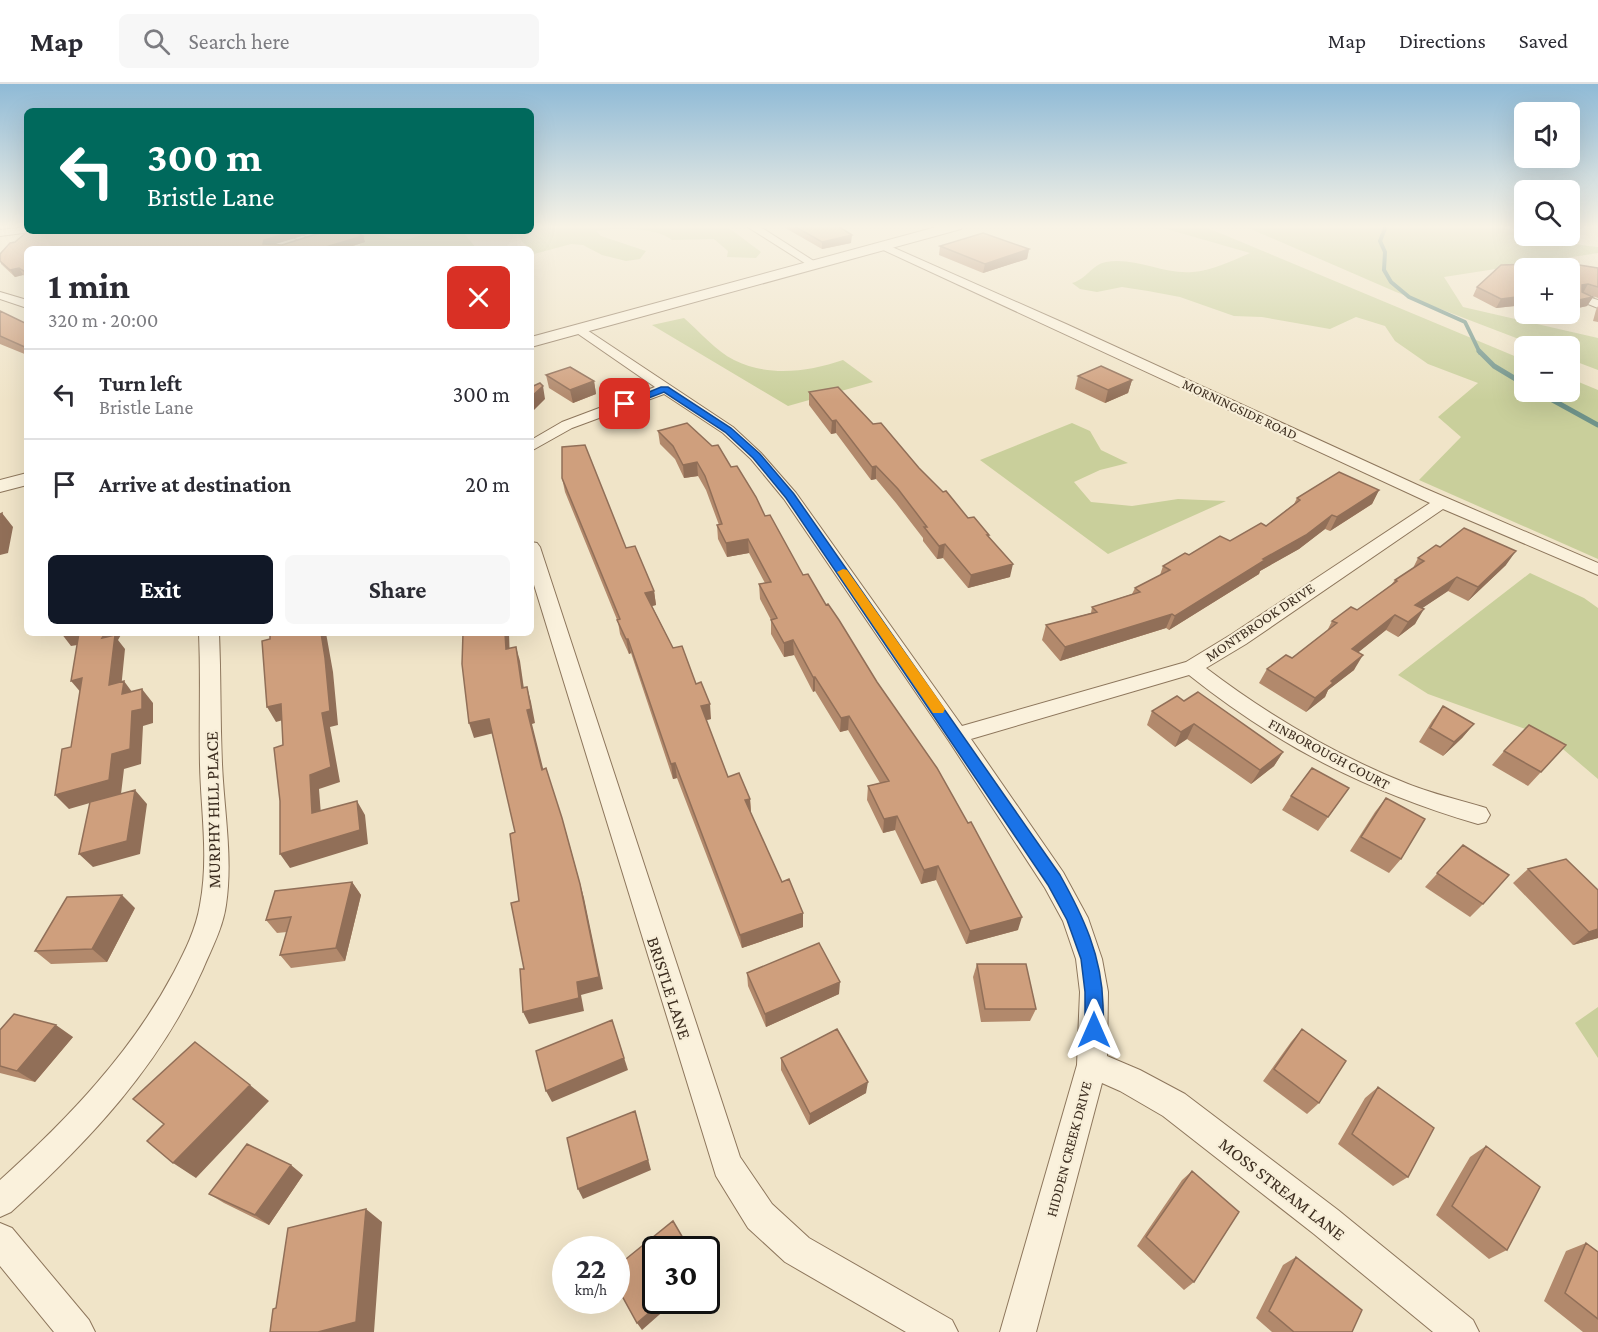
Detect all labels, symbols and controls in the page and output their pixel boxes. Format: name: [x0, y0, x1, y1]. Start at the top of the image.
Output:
search box: [119, 14, 539, 68]
icon: search: [140, 25, 173, 58]
text: Map: [30, 26, 83, 57]
text: Search here: [188, 29, 289, 54]
text: Map: [1328, 29, 1366, 53]
text: Directions: [1399, 29, 1486, 53]
text: Saved: [1519, 29, 1568, 53]
map controls: [1514, 102, 1580, 402]
button: sound: [1514, 102, 1580, 168]
icon: left: [48, 132, 126, 210]
text: 300 m: [147, 133, 262, 180]
button: search: [1514, 180, 1580, 246]
text: Bristle Lane: [147, 182, 274, 212]
button: +: [1514, 258, 1580, 324]
text: 1 min: [48, 266, 130, 306]
button: close: [447, 266, 510, 329]
text: 320 m · 20:00: [48, 309, 158, 331]
button: −: [1514, 336, 1580, 402]
text: Turn left: [99, 371, 182, 396]
street label: MORNINGSIDE ROAD: [1180, 375, 1300, 443]
icon: left: [48, 378, 81, 411]
pin: [599, 378, 650, 429]
text: 300 m: [453, 382, 510, 407]
icon: arrive: [608, 387, 641, 420]
text: Bristle Lane: [99, 396, 193, 418]
icon: arrive: [48, 468, 81, 501]
text: Arrive at destination: [99, 472, 291, 497]
text: 20 m: [465, 472, 510, 497]
button: Exit: [48, 555, 273, 624]
button: Share: [285, 555, 510, 624]
street label: MONTBROOK DRIVE: [1202, 580, 1318, 664]
street label: FINBOROUGH COURT: [1266, 715, 1392, 793]
street label: MURPHY HILL PLACE: [202, 731, 224, 889]
street label: BRISTLE LANE: [643, 934, 695, 1042]
position arrow: [1062, 998, 1126, 1062]
street label: HIDDEN CREEK DRIVE: [1043, 1079, 1095, 1219]
street label: MOSS STREAM LANE: [1215, 1134, 1349, 1245]
speed limit sign: 30: [642, 1236, 720, 1314]
text: 22: [576, 1251, 606, 1284]
text: km/h: [575, 1282, 607, 1298]

